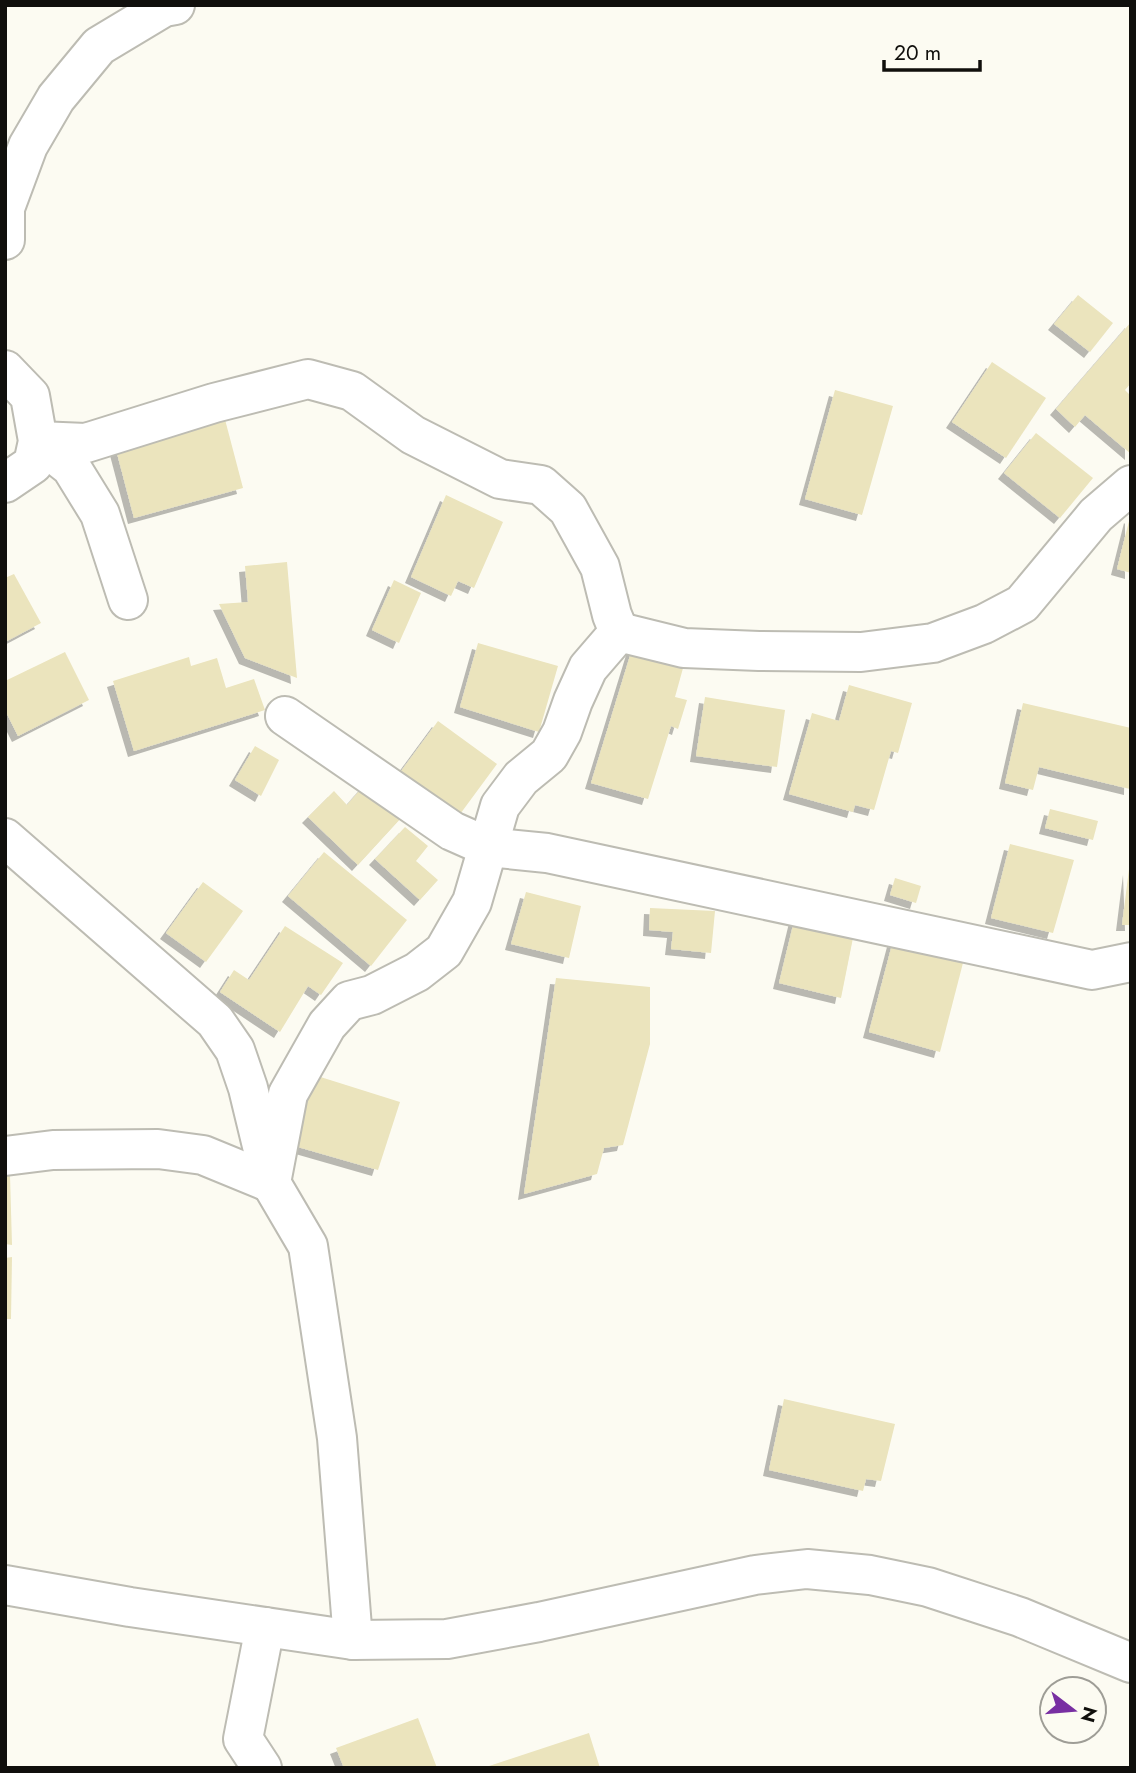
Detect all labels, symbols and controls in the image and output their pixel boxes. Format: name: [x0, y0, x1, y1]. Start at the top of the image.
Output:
scale bar: [884, 28, 980, 72]
text: 20 m: [894, 38, 941, 68]
north arrow: [1038, 1675, 1108, 1745]
text: N: [1074, 1704, 1104, 1726]

